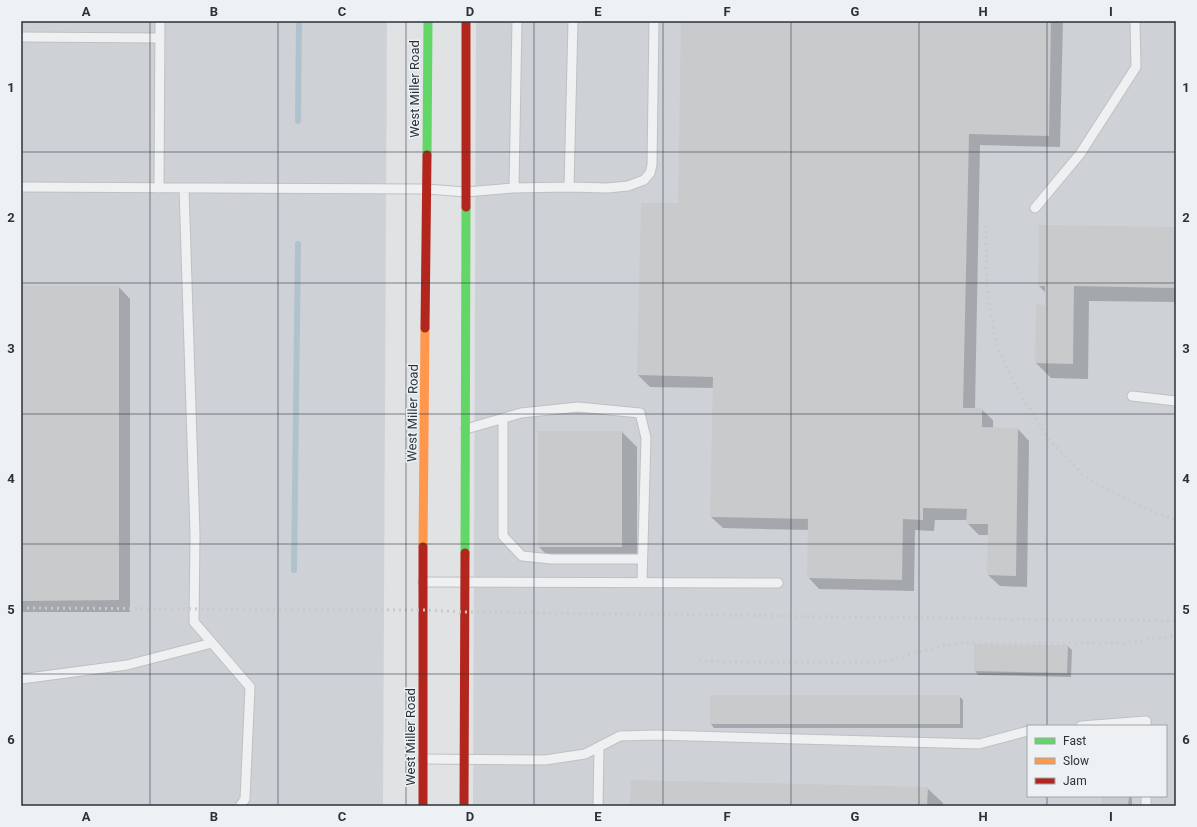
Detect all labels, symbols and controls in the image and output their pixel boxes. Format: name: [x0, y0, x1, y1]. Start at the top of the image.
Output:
text: A: [82, 4, 91, 19]
text: B: [210, 4, 218, 19]
text: C: [338, 4, 347, 19]
text: D: [466, 4, 474, 19]
text: E: [594, 4, 602, 19]
text: F: [723, 4, 731, 19]
text: G: [851, 4, 860, 19]
text: H: [978, 4, 988, 19]
text: I: [1109, 4, 1113, 19]
street label: West Miller Road: [407, 40, 422, 138]
text: 1: [7, 80, 15, 95]
text: 1: [1182, 80, 1190, 95]
text: 2: [7, 210, 15, 225]
text: 2: [1182, 210, 1190, 225]
text: 3: [7, 341, 15, 356]
text: 3: [1182, 341, 1190, 356]
street label: West Miller Road: [404, 364, 421, 462]
text: 4: [7, 471, 15, 486]
text: 4: [1182, 471, 1190, 486]
text: 5: [7, 602, 15, 617]
text: 5: [1182, 602, 1190, 617]
street label: West Miller Road: [403, 688, 418, 786]
legend: [1027, 725, 1167, 797]
text: 6: [7, 732, 15, 747]
text: 6: [1182, 732, 1190, 747]
text: Fast: [1063, 734, 1086, 748]
text: Slow: [1063, 754, 1089, 768]
text: Jam: [1063, 774, 1087, 788]
text: A: [82, 809, 91, 824]
text: B: [210, 809, 218, 824]
text: C: [338, 809, 347, 824]
text: D: [466, 809, 474, 824]
text: E: [594, 809, 602, 824]
text: F: [723, 809, 731, 824]
text: G: [851, 809, 860, 824]
text: H: [978, 809, 988, 824]
text: I: [1109, 809, 1113, 824]

